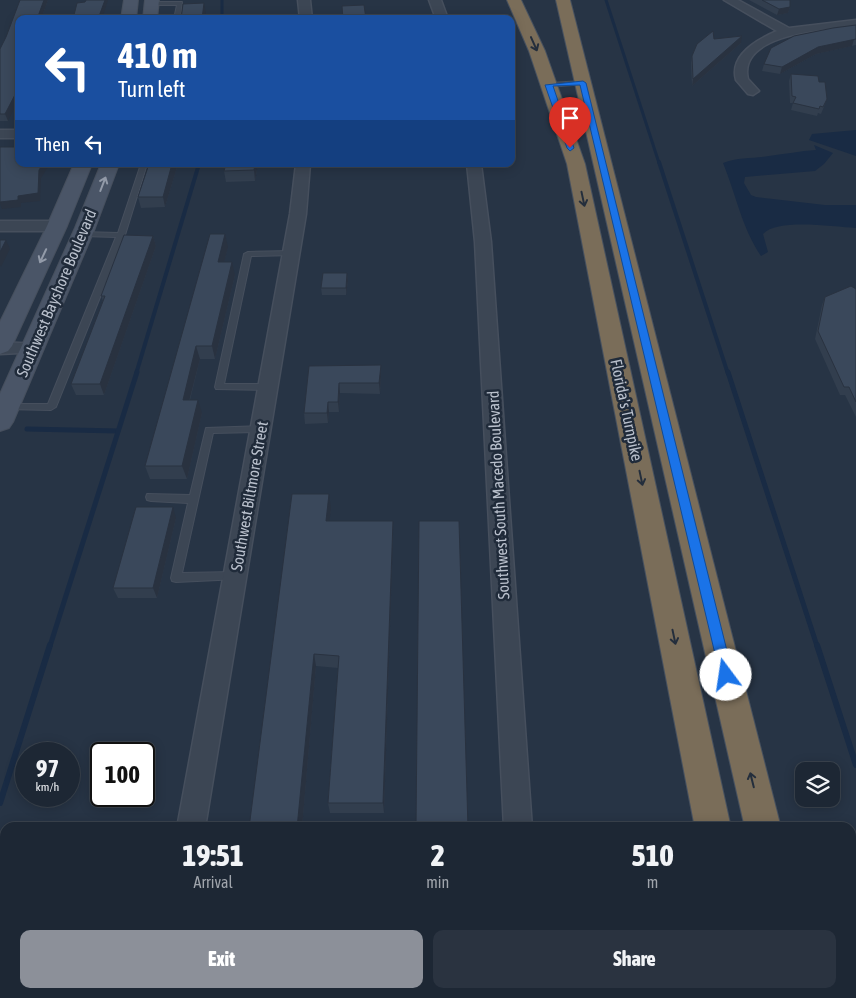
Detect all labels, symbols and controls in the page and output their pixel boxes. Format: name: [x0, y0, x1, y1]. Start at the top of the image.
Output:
icon: left: [35, 35, 100, 100]
text: 410 m: [118, 35, 197, 75]
one-way arrow: [530, 36, 540, 51]
text: Turn left: [118, 76, 185, 102]
pin: [549, 97, 591, 148]
icon: arrive: [556, 104, 584, 132]
icon: left: [80, 130, 108, 158]
text: Then: [35, 133, 70, 155]
one-way arrow: [99, 177, 108, 192]
one-way arrow: [579, 191, 588, 207]
street label: Southwest Bayshore Boulevard: [12, 206, 100, 380]
one-way arrow: [38, 249, 48, 264]
street label: Florida's Turnpike: [606, 357, 647, 463]
street label: Southwest South Macedo Boulevard: [484, 390, 512, 600]
street label: Southwest Biltmore Street: [227, 419, 271, 572]
one-way arrow: [636, 470, 646, 486]
one-way arrow: [669, 629, 679, 645]
position arrow: [699, 648, 751, 700]
speed limit sign: 100: [90, 742, 155, 807]
text: 97: [36, 754, 59, 782]
map controls: [795, 762, 840, 807]
button: layers: [795, 762, 840, 807]
one-way arrow: [747, 773, 756, 789]
text: km/h: [36, 780, 59, 794]
text: 19:51: [182, 838, 244, 872]
text: 2: [431, 838, 445, 872]
text: 510: [631, 838, 674, 872]
text: Arrival: [194, 873, 233, 891]
text: min: [426, 873, 449, 891]
text: m: [647, 873, 658, 891]
button: Exit: [20, 930, 423, 988]
button: Share: [433, 930, 836, 988]

